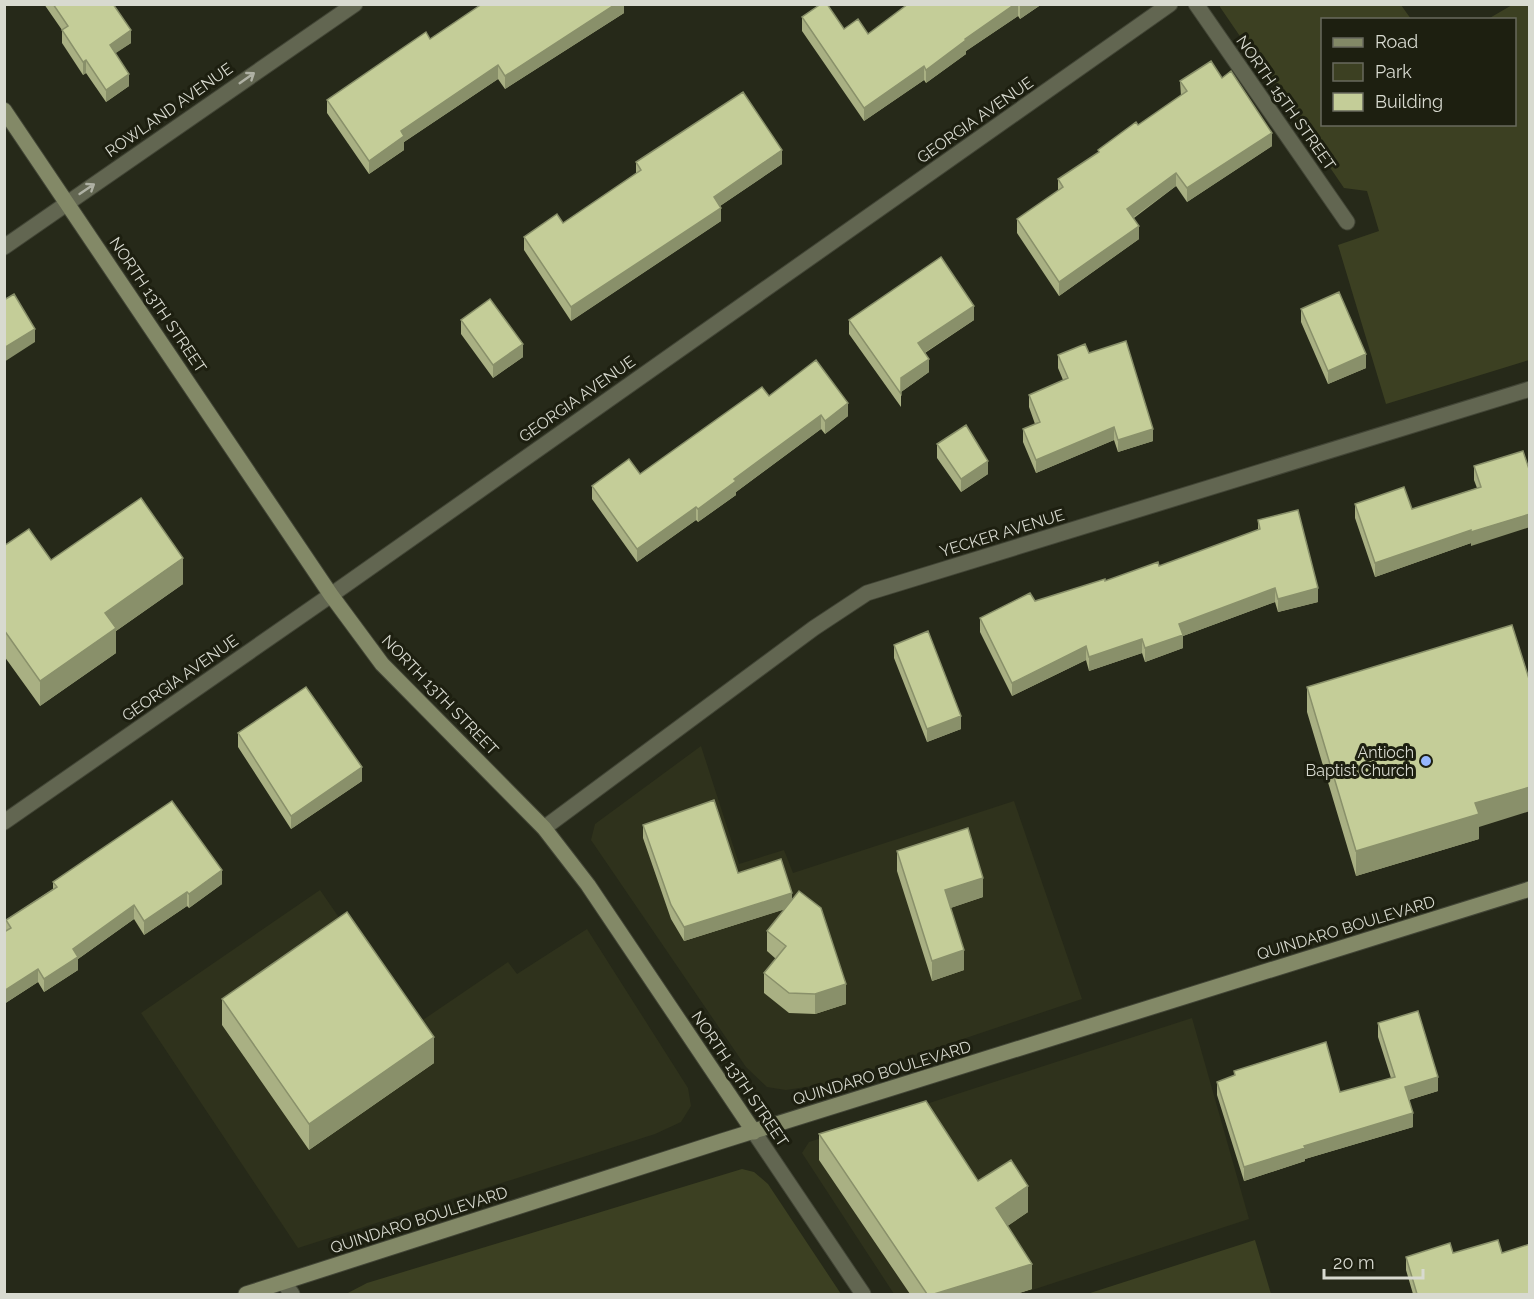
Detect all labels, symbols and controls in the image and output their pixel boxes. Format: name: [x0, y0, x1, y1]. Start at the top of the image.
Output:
legend: [1321, 18, 1516, 126]
text: Road: [1375, 31, 1418, 52]
street label: NORTH 15TH STREET: [1232, 32, 1340, 174]
street label: ROWLAND AVENUE: [102, 59, 236, 161]
text: Park: [1375, 61, 1412, 82]
one-way arrow: [239, 72, 256, 85]
street label: GEORGIA AVENUE: [913, 73, 1037, 167]
text: Building: [1375, 91, 1443, 112]
one-way arrow: [78, 183, 94, 195]
street label: NORTH 13TH STREET: [106, 234, 211, 377]
street label: GEORGIA AVENUE: [515, 352, 639, 446]
street label: YECKER AVENUE: [937, 505, 1067, 561]
street label: GEORGIA AVENUE: [118, 631, 242, 725]
street label: NORTH 13TH STREET: [378, 631, 502, 759]
place label: Antioch Baptist Church: [1306, 743, 1414, 780]
marker: Antioch Baptist Church: [1419, 754, 1433, 768]
street label: QUINDARO BOULEVARD: [1255, 892, 1437, 964]
street label: NORTH 13TH STREET: [688, 1008, 793, 1151]
street label: QUINDARO BOULEVARD: [791, 1037, 973, 1109]
street label: QUINDARO BOULEVARD: [328, 1182, 510, 1258]
scale bar: [1324, 1242, 1423, 1280]
text: 20 m: [1333, 1252, 1375, 1273]

